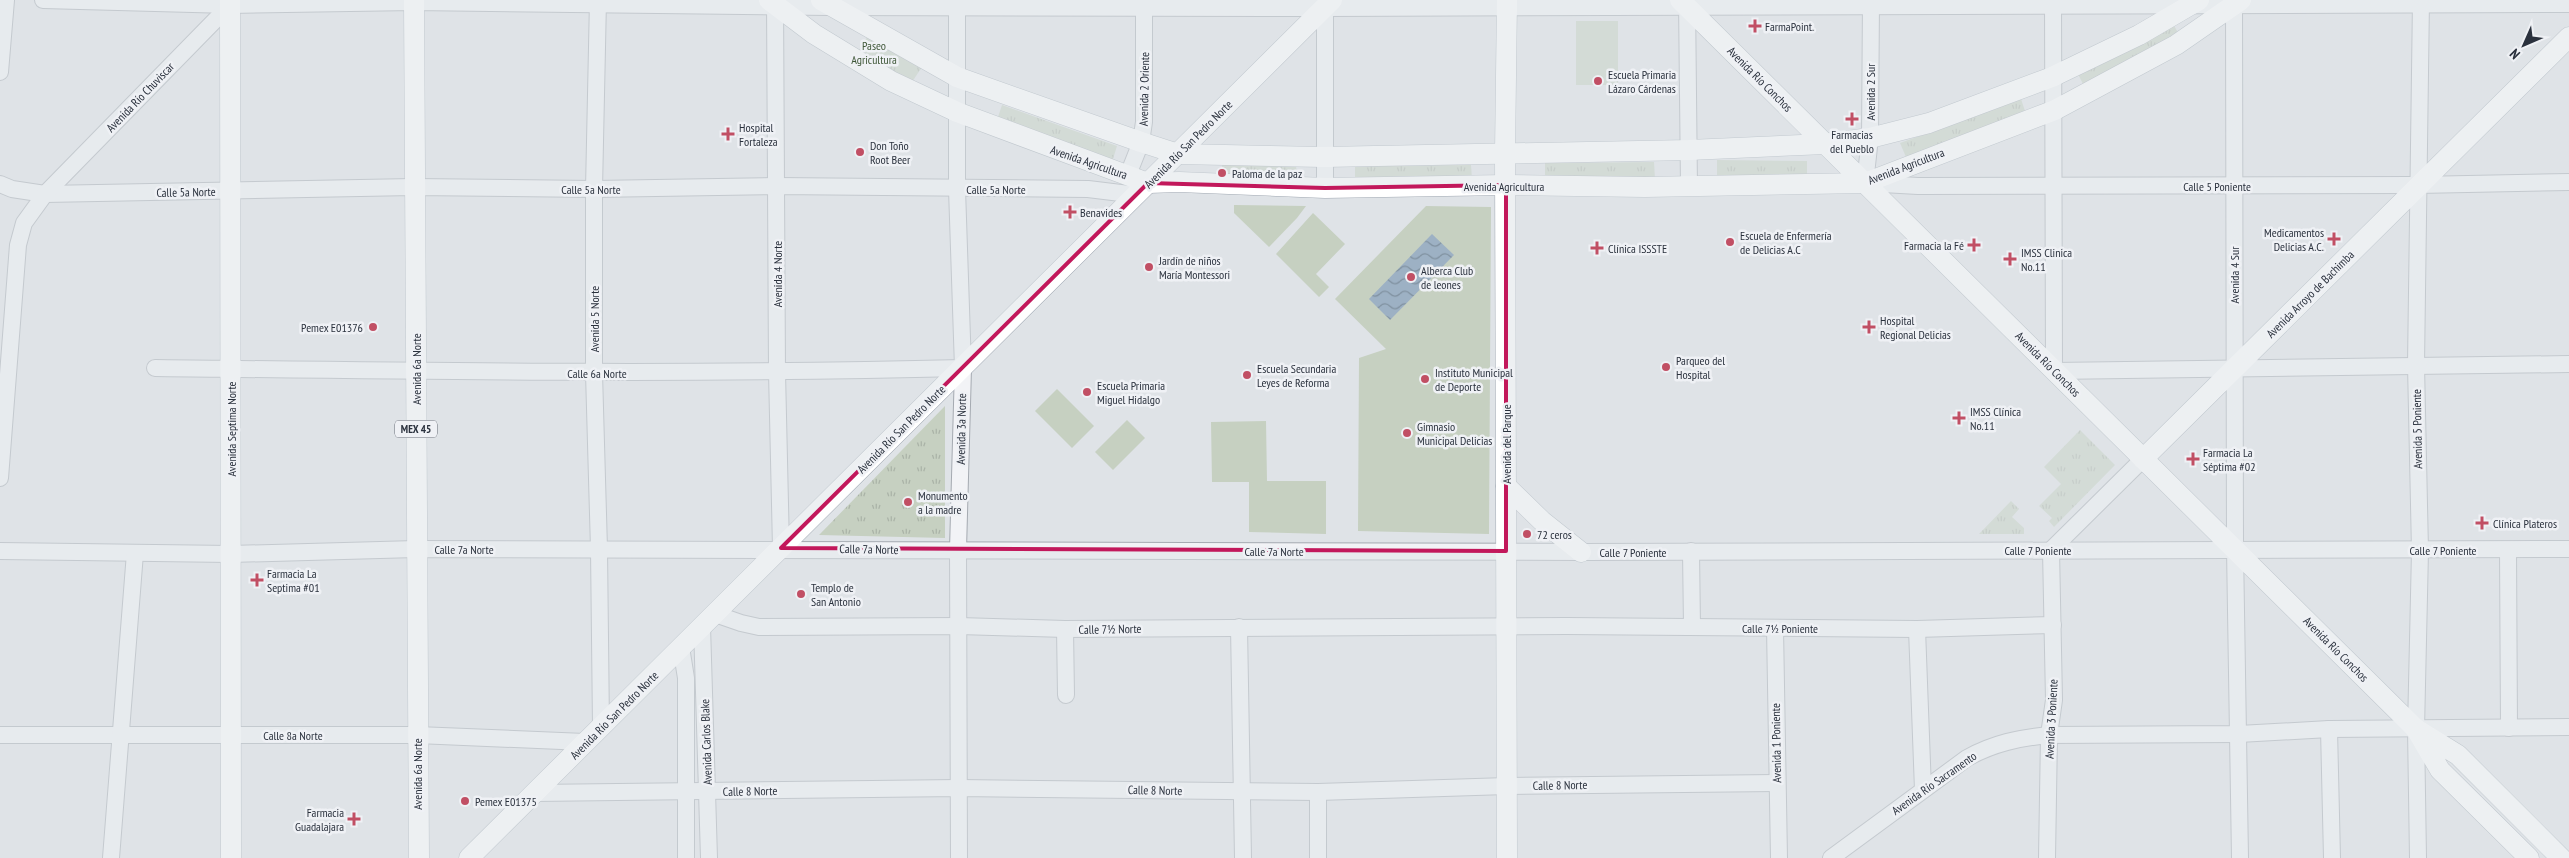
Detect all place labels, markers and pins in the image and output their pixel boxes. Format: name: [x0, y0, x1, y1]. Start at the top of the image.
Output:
place label: FarmaPoint.: [1765, 19, 1814, 34]
marker: FarmaPoint.: [1749, 20, 1761, 32]
place label: Escuela Primaria Lázaro Cárdenas: [1608, 67, 1676, 96]
marker: Escuela Primaria Lázaro Cárdenas: [1592, 75, 1604, 87]
marker: Farmacias del Pueblo: [1846, 113, 1858, 125]
place label: Hospital Fortaleza: [739, 120, 778, 149]
marker: Hospital Fortaleza: [721, 127, 735, 141]
place label: Farmacias del Pueblo: [1830, 127, 1874, 156]
place label: Don Toño Root Beer: [870, 138, 911, 167]
marker: Don Toño Root Beer: [854, 146, 866, 158]
place label: Paloma de la paz: [1232, 166, 1302, 181]
marker: Paloma de la paz: [1216, 167, 1228, 179]
place label: Benavides: [1080, 205, 1122, 220]
marker: Benavides: [1064, 206, 1076, 218]
place label: Medicamentos Delicias A.C.: [2264, 225, 2324, 254]
place label: Escuela de Enfermería de Delicias A.C: [1740, 228, 1832, 257]
marker: Medicamentos Delicias A.C.: [2328, 233, 2340, 245]
marker: Escuela de Enfermería de Delicias A.C: [1724, 236, 1736, 248]
place label: Farmacia la Fé: [1904, 238, 1964, 253]
marker: Farmacia la Fé: [1968, 239, 1980, 251]
marker: Clínica ISSSTE: [1590, 241, 1604, 255]
place label: Clínica ISSSTE: [1608, 241, 1667, 256]
place label: IMSS Clinica No.11: [2021, 245, 2072, 274]
marker: IMSS Clinica No.11: [2003, 252, 2017, 266]
place label: Jardín de niños María Montessori: [1158, 253, 1230, 282]
marker: Jardín de niños María Montessori: [1143, 261, 1155, 273]
place label: Alberca Club de leones: [1421, 263, 1473, 292]
marker: Alberca Club de leones: [1405, 271, 1417, 283]
place label: Hospital Regional Delicias: [1880, 313, 1951, 342]
place label: Pemex E01376: [301, 320, 363, 335]
marker: Hospital Regional Delicias: [1862, 320, 1876, 334]
marker: Pemex E01376: [367, 321, 379, 333]
place label: Parqueo del Hospital: [1676, 353, 1725, 382]
place label: Escuela Secundaria Leyes de Reforma: [1257, 361, 1336, 390]
marker: Parqueo del Hospital: [1660, 361, 1672, 373]
place label: Instituto Municipal de Deporte: [1435, 365, 1513, 394]
marker: Escuela Secundaria Leyes de Reforma: [1241, 369, 1253, 381]
marker: Instituto Municipal de Deporte: [1419, 373, 1431, 385]
place label: Escuela Primaria Miguel Hidalgo: [1097, 378, 1165, 407]
marker: Escuela Primaria Miguel Hidalgo: [1081, 386, 1093, 398]
place label: IMSS Clínica No.11: [1970, 404, 2021, 433]
marker: IMSS Clínica No.11: [1952, 411, 1966, 425]
place label: Gimnasio Municipal Delicias: [1417, 419, 1492, 448]
marker: Gimnasio Municipal Delicias: [1401, 427, 1413, 439]
place label: Farmacia La Séptima #02: [2203, 445, 2256, 474]
marker: Farmacia La Séptima #02: [2187, 453, 2199, 465]
place label: Monumento a la madre: [918, 488, 968, 517]
marker: Monumento a la madre: [902, 496, 914, 508]
marker: Clínica Plateros: [2475, 516, 2489, 530]
place label: Clínica Plateros: [2493, 516, 2557, 531]
place label: 72 ceros: [1537, 527, 1572, 542]
marker: 72 ceros: [1521, 528, 1533, 540]
place label: Farmacia La Septima #01: [267, 566, 320, 595]
marker: Farmacia La Septima #01: [251, 574, 263, 586]
place label: Templo de San Antonio: [811, 580, 861, 609]
marker: Templo de San Antonio: [795, 588, 807, 600]
place label: Pemex E01375: [475, 794, 537, 809]
marker: Pemex E01375: [459, 795, 471, 807]
place label: Farmacia Guadalajara: [295, 805, 344, 834]
marker: Farmacia Guadalajara: [348, 813, 360, 825]

